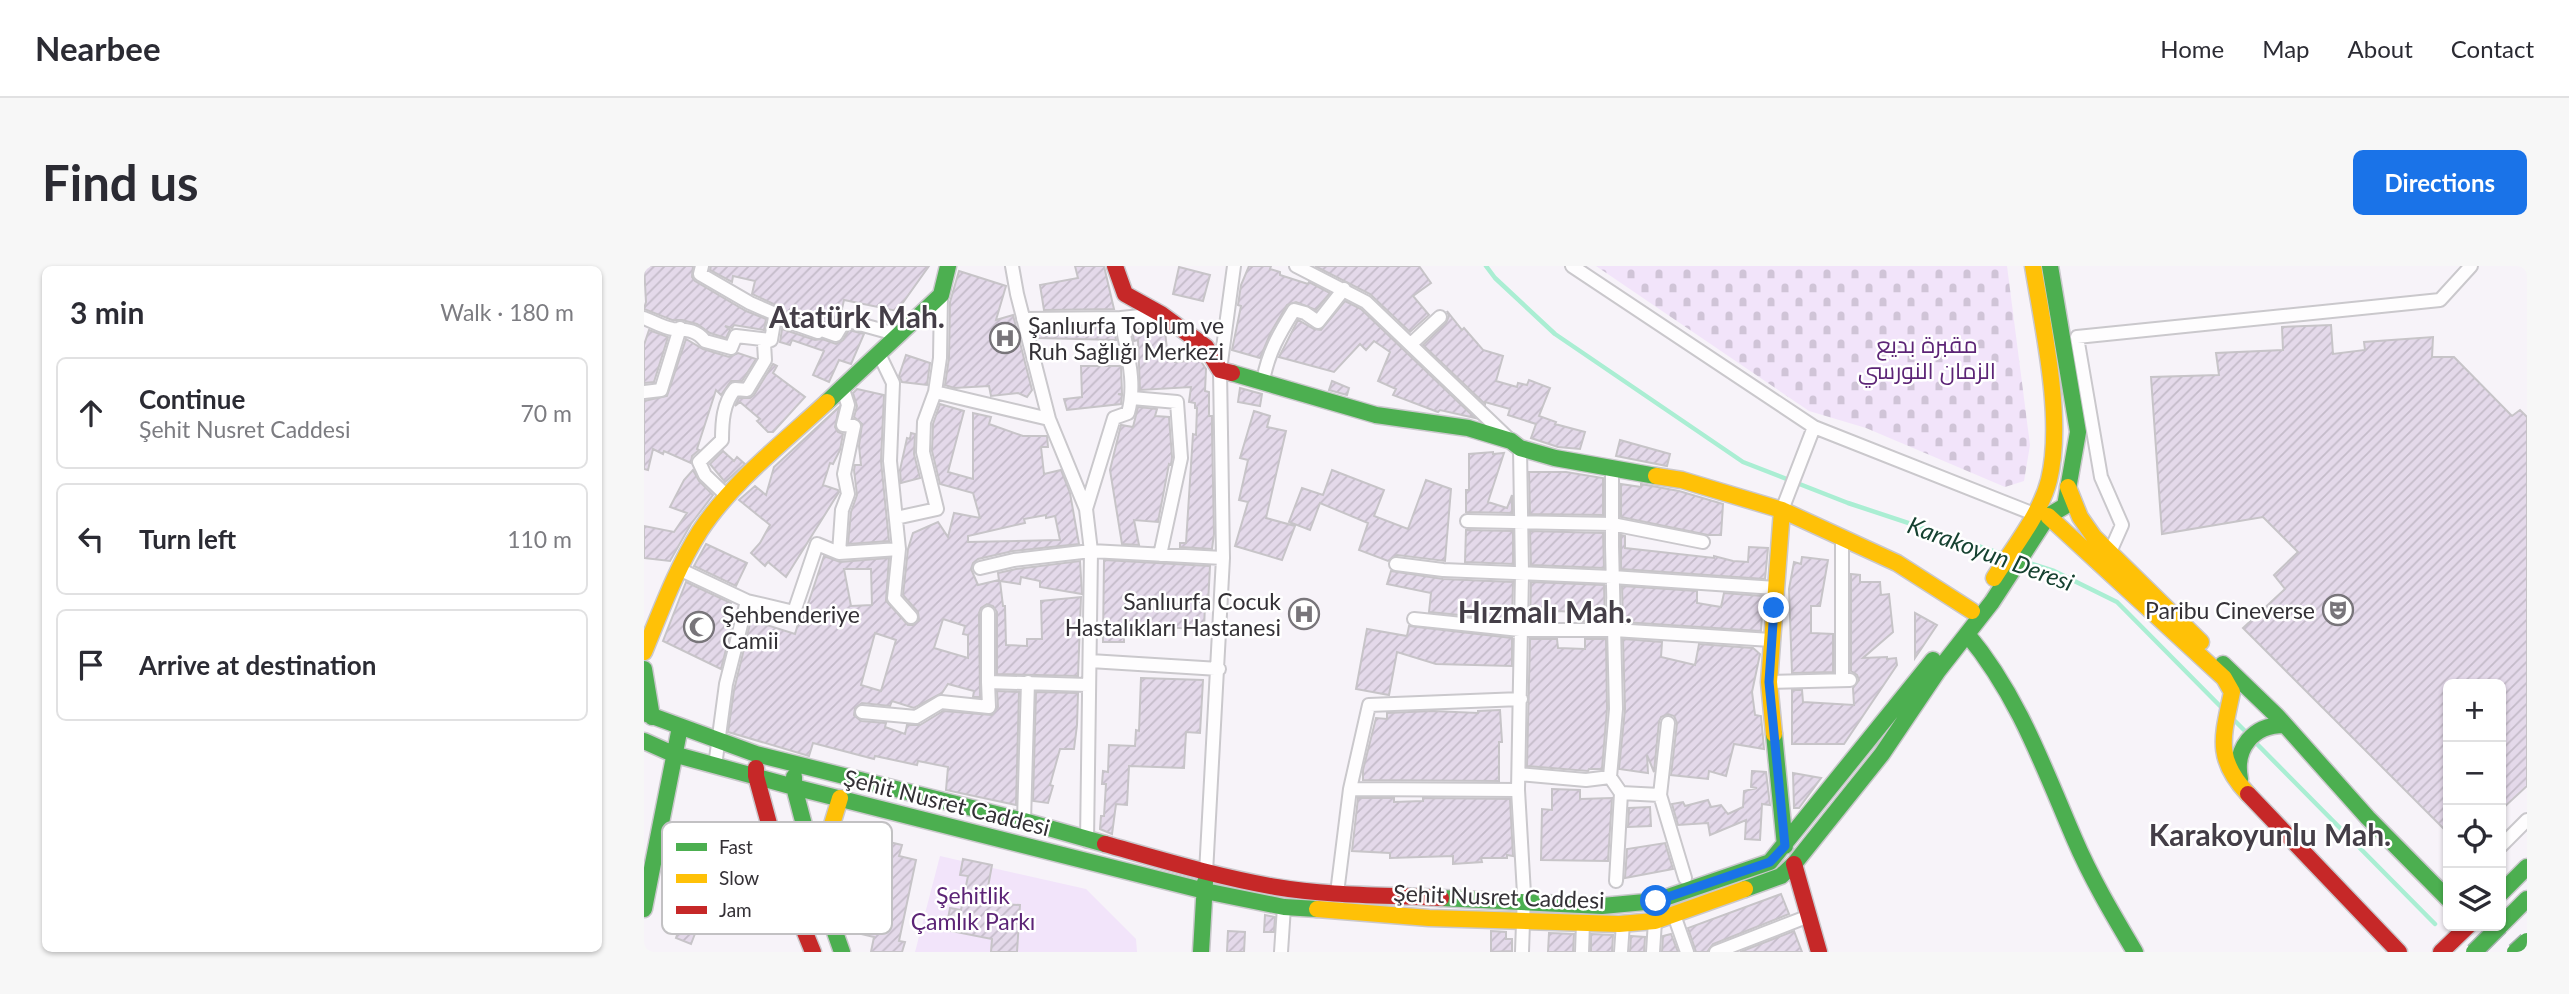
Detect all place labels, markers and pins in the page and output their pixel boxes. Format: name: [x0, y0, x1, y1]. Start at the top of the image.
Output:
place label: Şanlıurfa Toplum ve Ruh Sağlığı Merkezi: [1028, 311, 1224, 365]
hospital icon: Şanlıurfa Toplum ve Ruh Sağlığı Merkezi: [988, 321, 1022, 355]
place label: Sanlıurfa Cocuk Hastalıkları Hastanesi: [1065, 587, 1281, 641]
theatre icon: Paribu Cineverse: [2321, 593, 2355, 627]
place label: Paribu Cineverse: [2145, 596, 2315, 624]
hospital icon: Sanlıurfa Cocuk Hastalıkları Hastanesi: [1287, 597, 1321, 631]
place label: Şehbenderiye Camii: [722, 600, 860, 654]
mosque icon: Şehbenderiye Camii: [682, 610, 716, 644]

